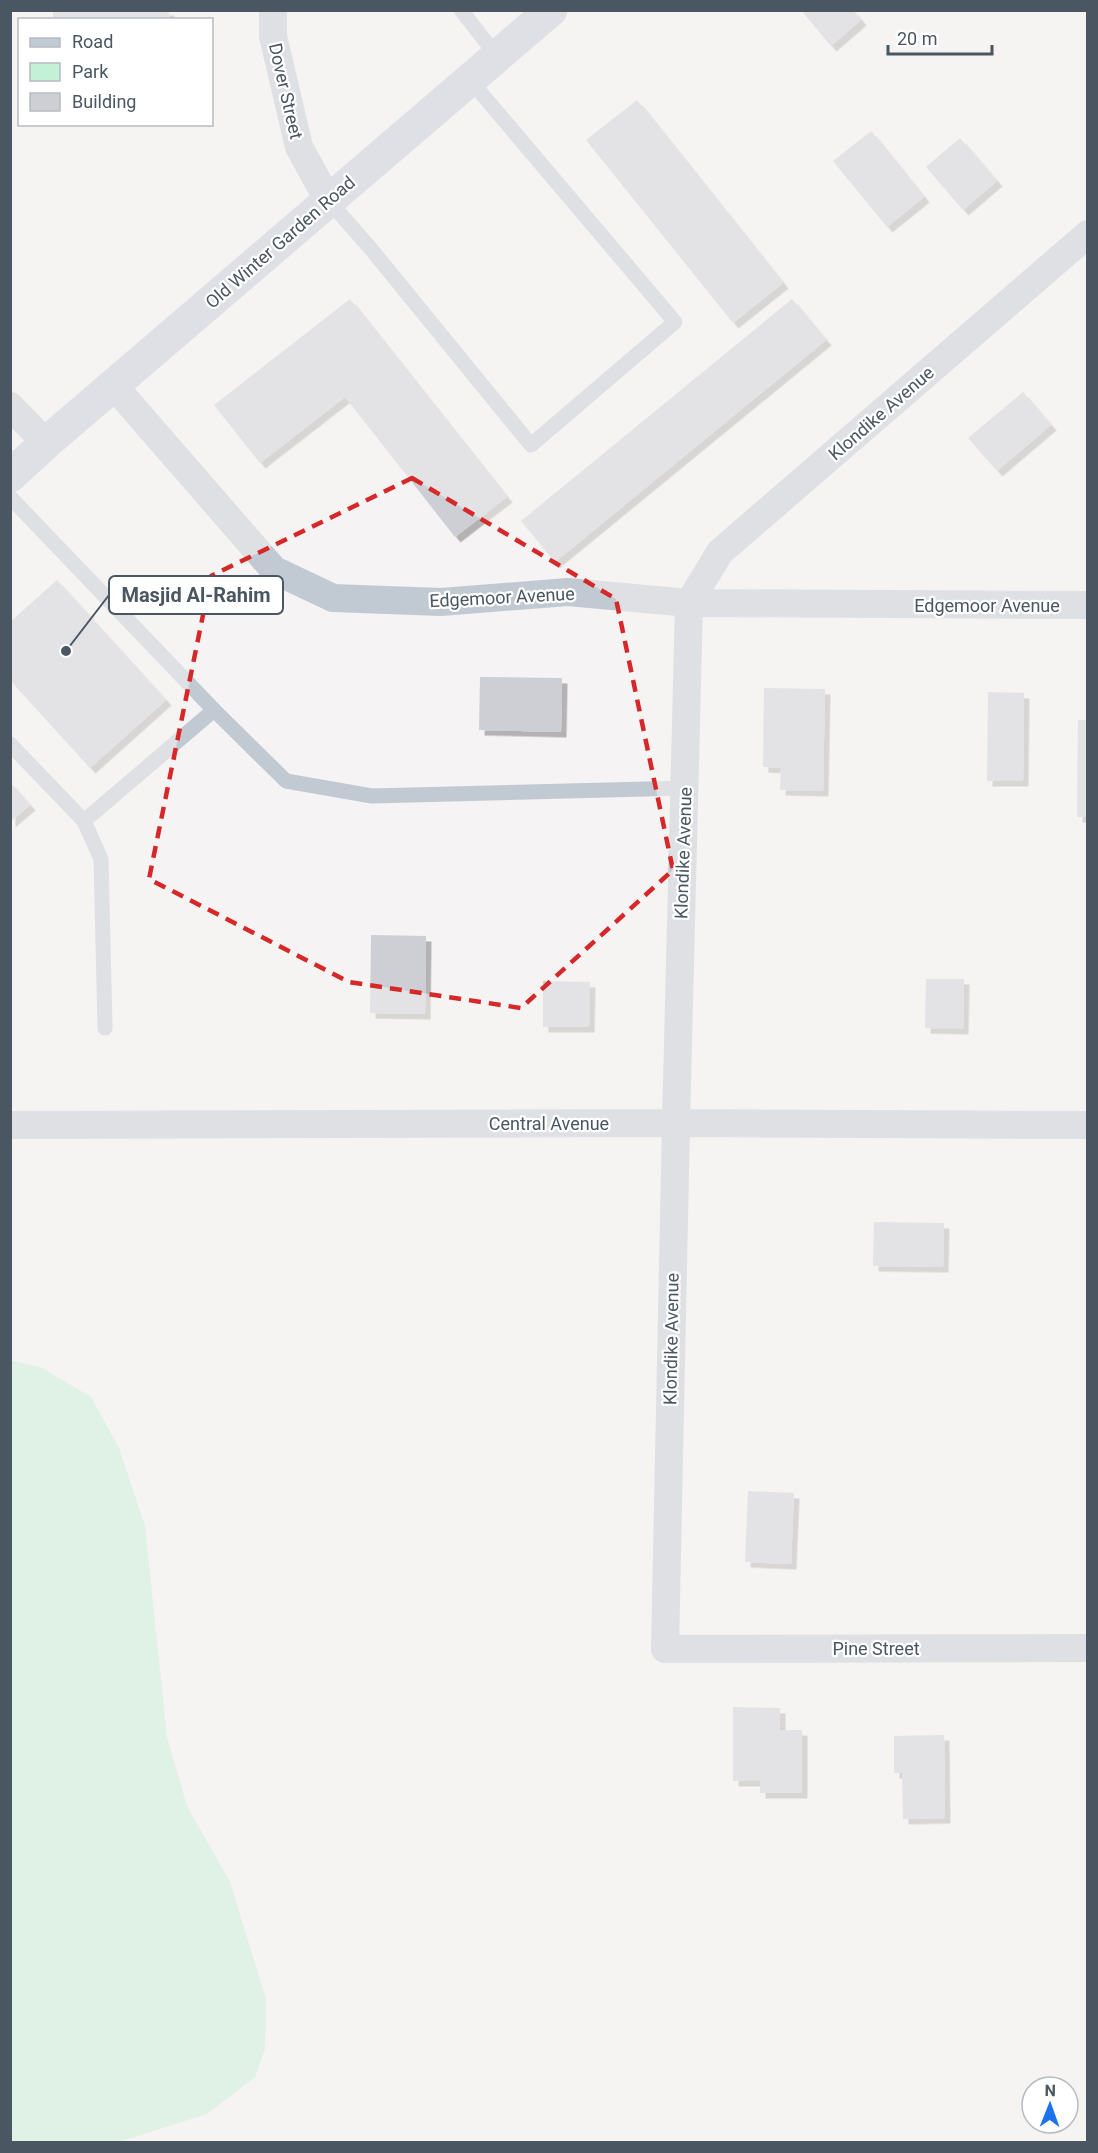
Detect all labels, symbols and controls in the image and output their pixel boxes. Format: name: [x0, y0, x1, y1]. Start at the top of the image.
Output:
legend: [18, 18, 213, 126]
scale bar: [888, 18, 992, 56]
text: 20 m: [897, 28, 937, 49]
text: Road: [72, 31, 113, 52]
street label: Dover Street: [265, 41, 307, 141]
text: Park: [72, 61, 109, 82]
text: Building: [72, 91, 136, 112]
street label: Old Winter Garden Road: [201, 171, 359, 313]
street label: Klondike Avenue: [824, 362, 938, 464]
callout: Masjid Al-Rahim: [109, 576, 283, 614]
text: Masjid Al-Rahim: [121, 583, 271, 607]
street label: Edgemoor Avenue: [429, 583, 575, 611]
street label: Edgemoor Avenue: [914, 595, 1060, 616]
street label: Klondike Avenue: [670, 787, 696, 919]
street label: Central Avenue: [489, 1113, 609, 1134]
street label: Klondike Avenue: [659, 1273, 683, 1405]
street label: Pine Street: [832, 1638, 920, 1659]
north arrow: [1020, 2075, 1080, 2135]
text: N: [1044, 2081, 1056, 2100]

